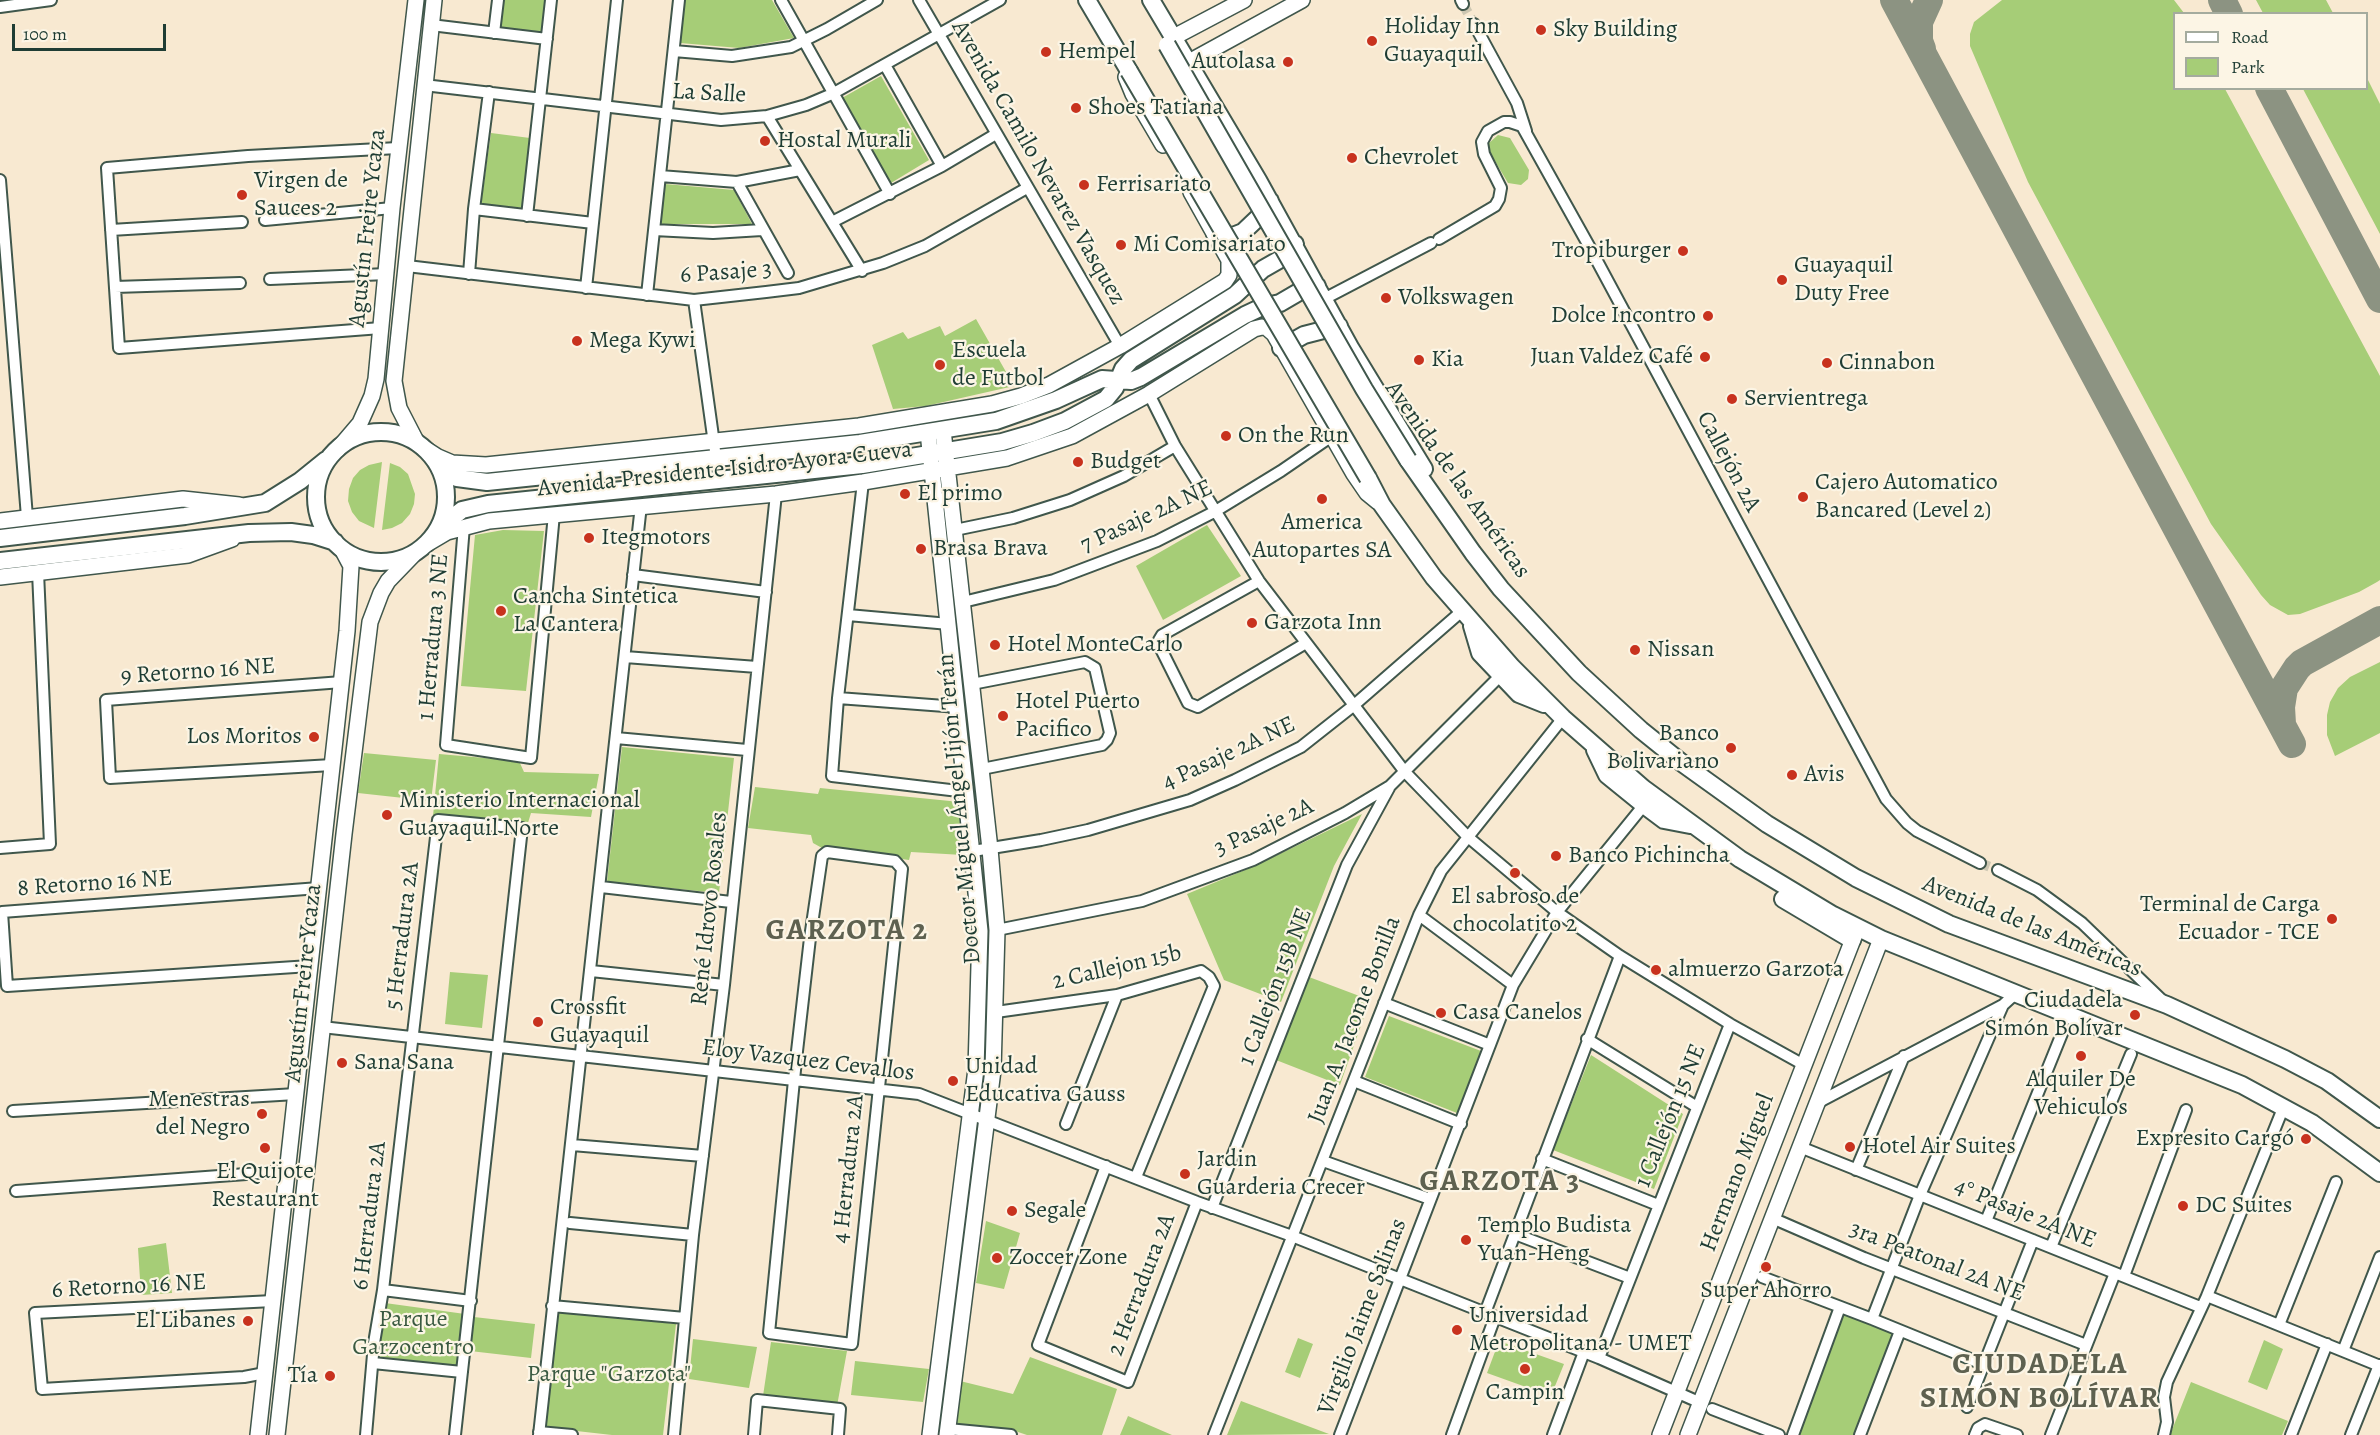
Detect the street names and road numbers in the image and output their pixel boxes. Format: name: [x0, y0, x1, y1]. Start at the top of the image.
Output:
street label: Avenida Camilo Nevarez Vasquez: [945, 15, 1131, 311]
street label: La Salle: [671, 78, 747, 110]
street label: Agustín Freire Ycaza: [343, 127, 393, 329]
street label: 6 Pasaje 3: [679, 255, 773, 291]
street label: Avenida de las Américas: [1378, 376, 1536, 584]
street label: Callejón 2A: [1689, 407, 1767, 517]
street label: Avenida Presidente Isidro Ayora Cueva: [536, 436, 914, 504]
street label: 7 Pasaje 2A NE: [1076, 474, 1218, 560]
street label: 1 Herradura 3 NE: [412, 552, 456, 722]
street label: 9 Retorno 16 NE: [120, 652, 276, 692]
street label: Doctor Miguel Ángel Jijón Terán: [932, 652, 988, 966]
street label: 4 Pasaje 2A NE: [1158, 711, 1300, 797]
street label: 3 Pasaje 2A: [1210, 792, 1318, 864]
street label: René Idrovo Rosales: [685, 811, 735, 1007]
street label: 5 Herradura 2A: [380, 860, 426, 1012]
street label: 8 Retorno 16 NE: [16, 864, 174, 904]
street label: Avenida de las Américas: [1918, 870, 2146, 984]
street label: Agustín Freire Ycaza: [279, 882, 329, 1084]
street label: 1 Callejón 15B NE: [1233, 904, 1319, 1070]
street label: Juan A. Jacome Bonilla: [1302, 912, 1408, 1128]
street label: 2 Callejon 15b: [1050, 939, 1184, 997]
street label: Eloy Vazquez Cevallos: [700, 1034, 916, 1088]
street label: 1 Callejón 15 NE: [1629, 1040, 1713, 1192]
street label: Hermano Miguel: [1695, 1090, 1781, 1256]
street label: 4 Herradura 2A: [827, 1093, 871, 1245]
street label: 6 Herradura 2A: [347, 1140, 393, 1292]
street label: 4° Pasaje 2A NE: [1950, 1172, 2100, 1256]
street label: 2 Herradura 2A: [1102, 1210, 1182, 1360]
street label: Virgilio Jaime Salinas: [1312, 1215, 1414, 1419]
street label: 3ra Peatonal 2A NE: [1845, 1215, 2029, 1309]
street label: 6 Retorno 16 NE: [51, 1269, 207, 1305]

